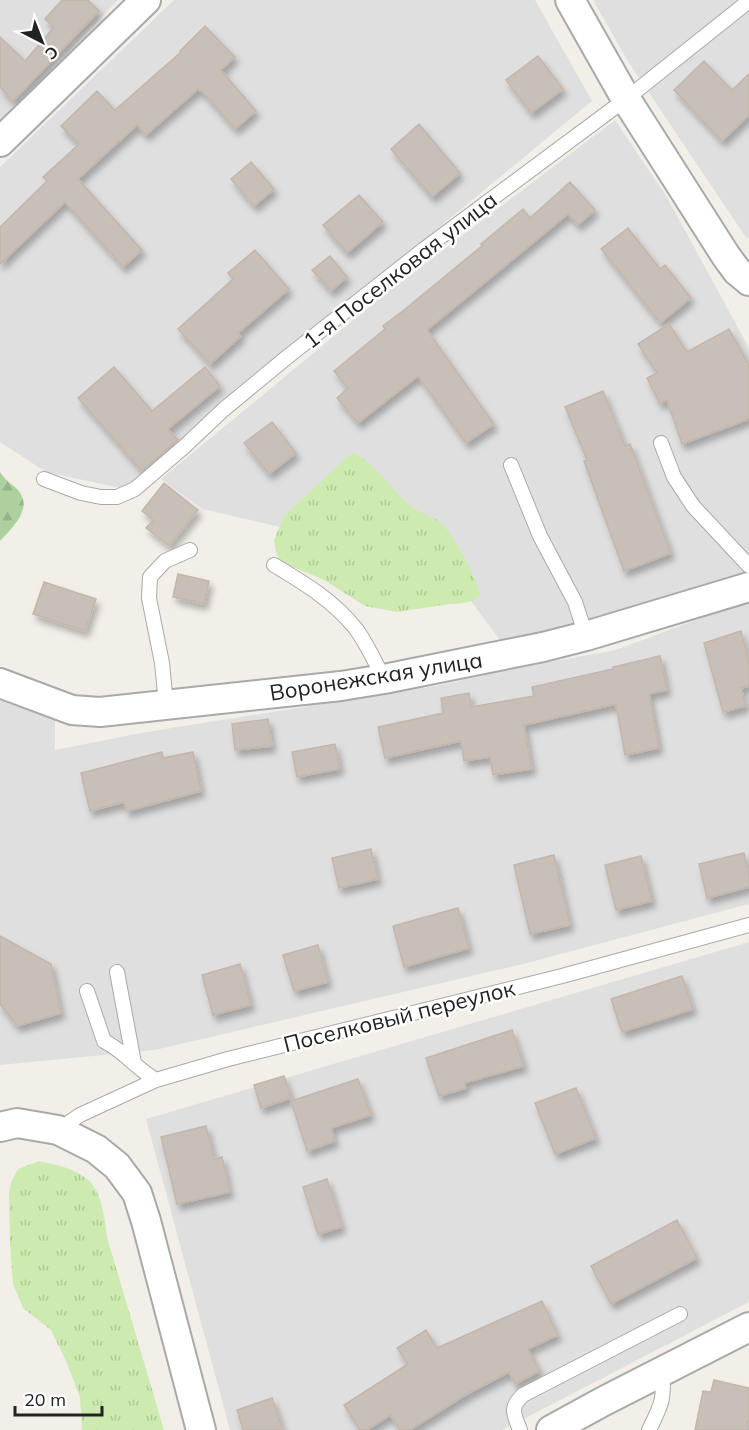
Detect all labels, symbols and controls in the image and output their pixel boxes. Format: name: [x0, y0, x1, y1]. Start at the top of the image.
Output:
north arrow: [12, 12, 72, 72]
text: С: [41, 42, 63, 64]
street label: 1-я Поселковая улица: [297, 186, 503, 354]
street label: Воронежская улица: [267, 645, 485, 707]
street label: Поселковый переулок: [280, 974, 518, 1058]
scale bar: [15, 1379, 102, 1417]
text: 20 m: [24, 1388, 66, 1411]

